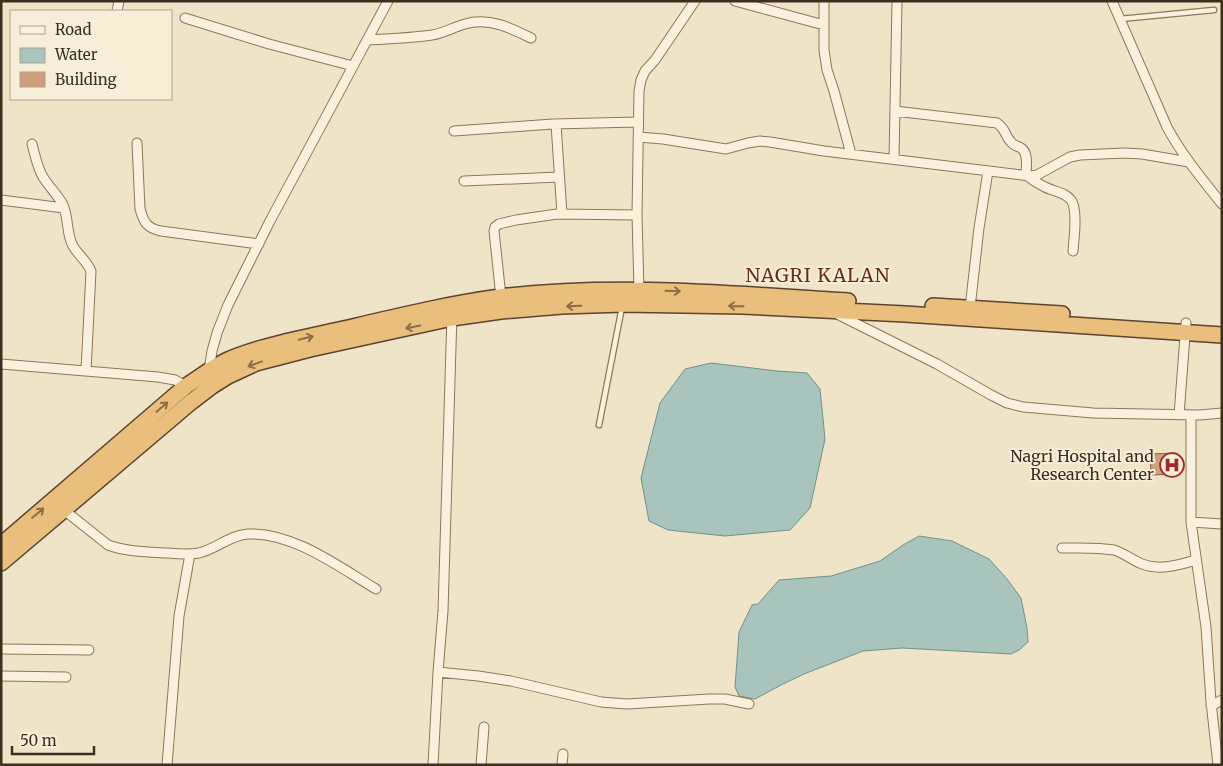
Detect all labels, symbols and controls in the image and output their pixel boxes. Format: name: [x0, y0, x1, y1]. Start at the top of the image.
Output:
legend: [10, 10, 172, 100]
text: Road: [55, 20, 91, 39]
text: Water: [54, 45, 98, 64]
text: Building: [55, 70, 117, 89]
district label: NAGRI KALAN: [745, 263, 891, 287]
one-way arrow: [665, 287, 681, 296]
one-way arrow: [566, 301, 582, 310]
one-way arrow: [729, 301, 745, 310]
one-way arrow: [406, 322, 422, 332]
one-way arrow: [297, 333, 313, 342]
one-way arrow: [248, 360, 263, 369]
one-way arrow: [155, 402, 168, 413]
place label: Nagri Hospital and Research Center: [1010, 446, 1154, 484]
hospital icon: Nagri Hospital and Research Center: [1159, 452, 1185, 478]
one-way arrow: [32, 507, 45, 519]
scale bar: [12, 724, 95, 756]
text: 50 m: [20, 731, 57, 750]

